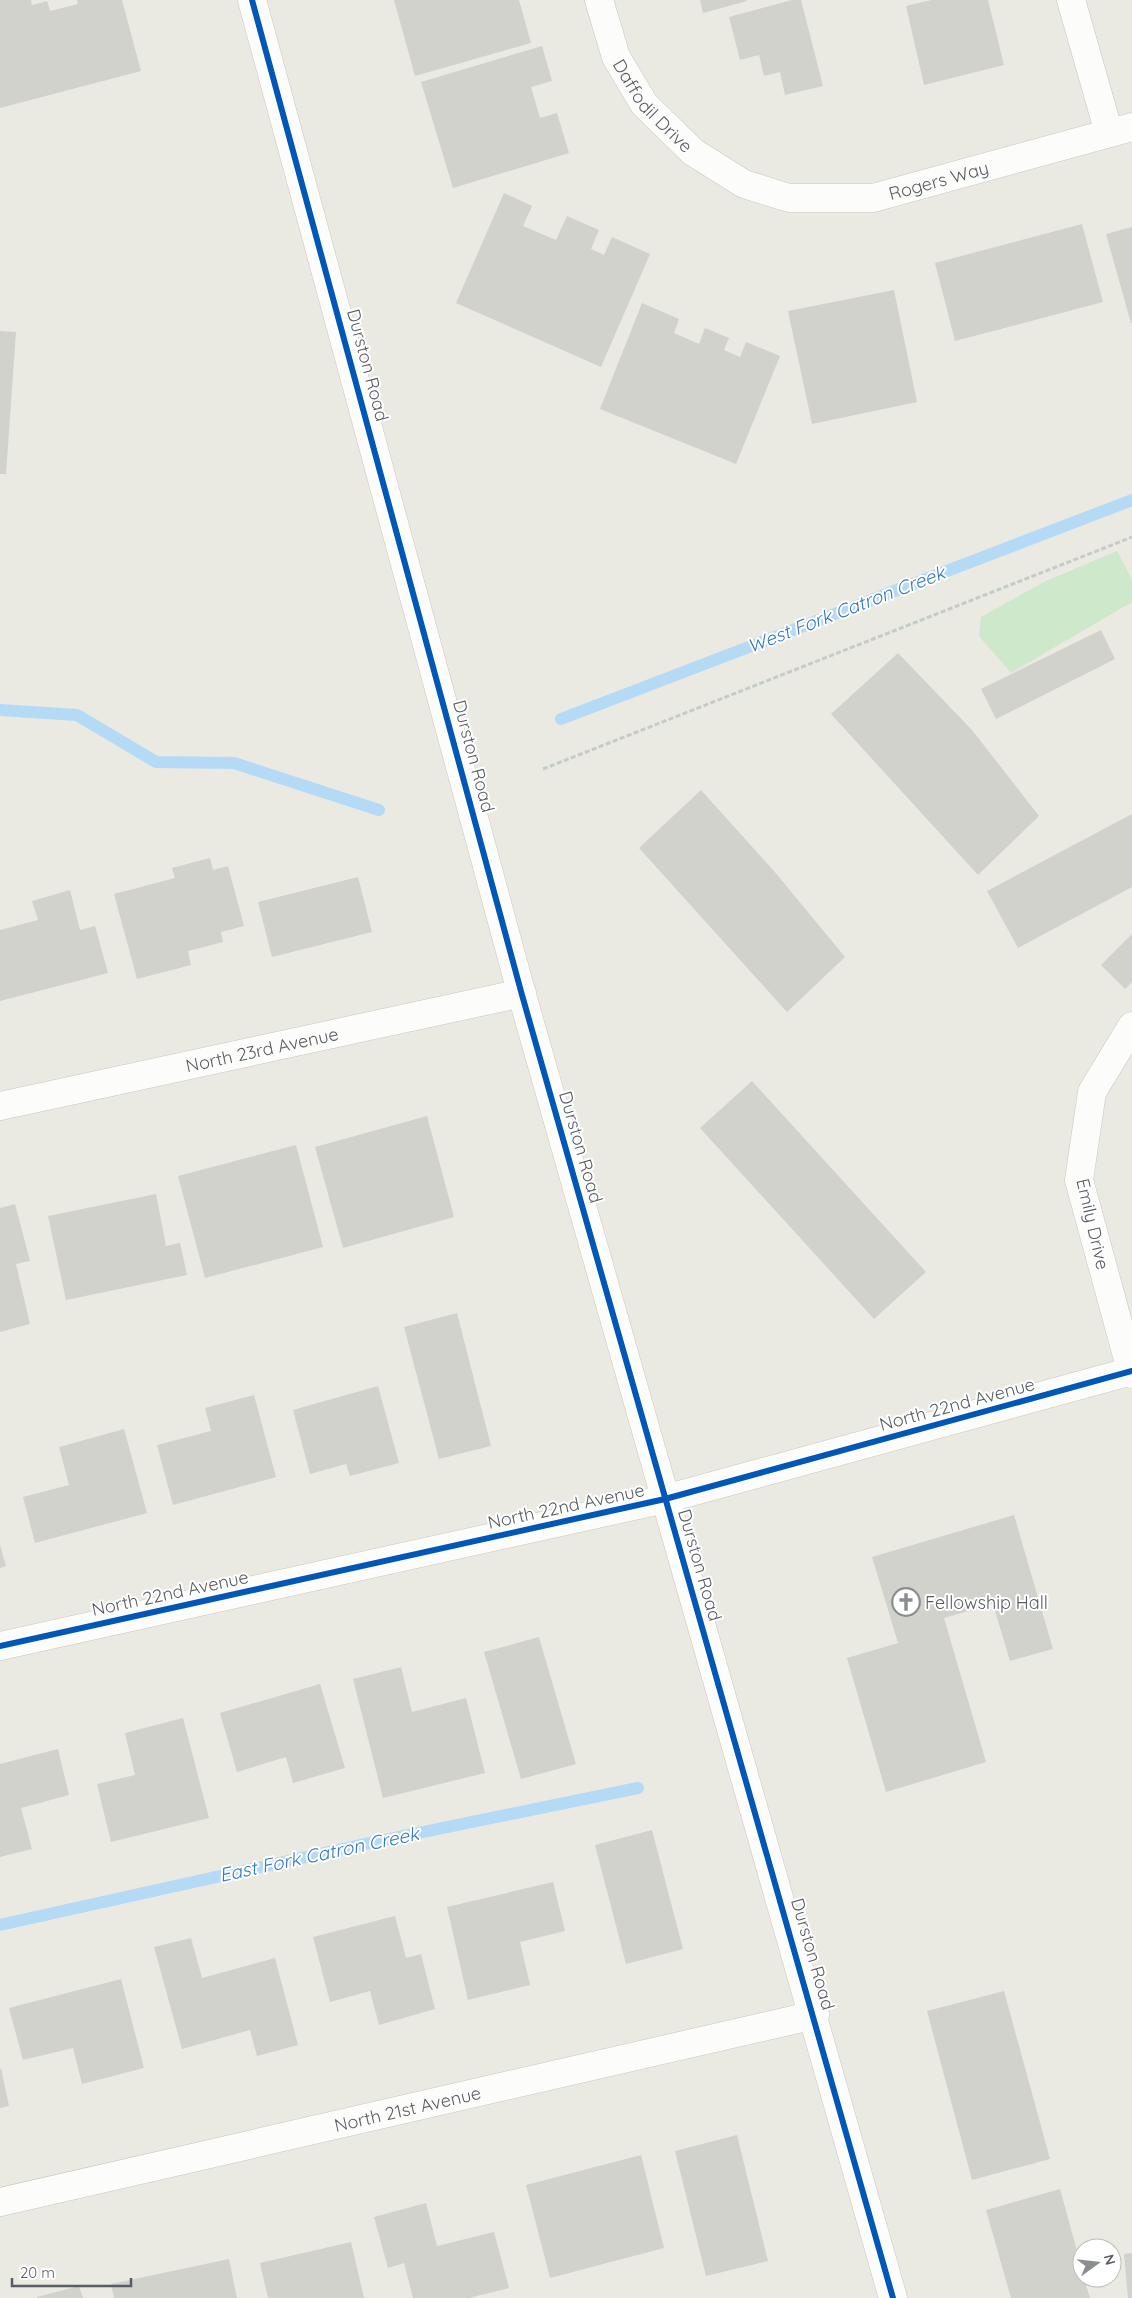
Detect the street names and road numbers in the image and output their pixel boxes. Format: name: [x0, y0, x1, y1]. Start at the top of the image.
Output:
street label: Daffodil Drive: [608, 55, 698, 157]
street label: Rogers Way: [886, 155, 991, 205]
street label: Durston Road: [342, 306, 394, 424]
street label: Durston Road: [448, 697, 500, 815]
street label: North 23rd Avenue: [183, 1022, 340, 1077]
street label: Durston Road: [554, 1088, 608, 1206]
street label: Emily Drive: [1071, 1176, 1115, 1272]
street label: North 22nd Avenue: [877, 1372, 1037, 1436]
street label: North 22nd Avenue: [485, 1478, 647, 1534]
street label: Durston Road: [673, 1506, 727, 1624]
street label: North 22nd Avenue: [89, 1565, 251, 1621]
street label: Durston Road: [786, 1895, 840, 2013]
street label: North 21st Avenue: [332, 2081, 483, 2136]

